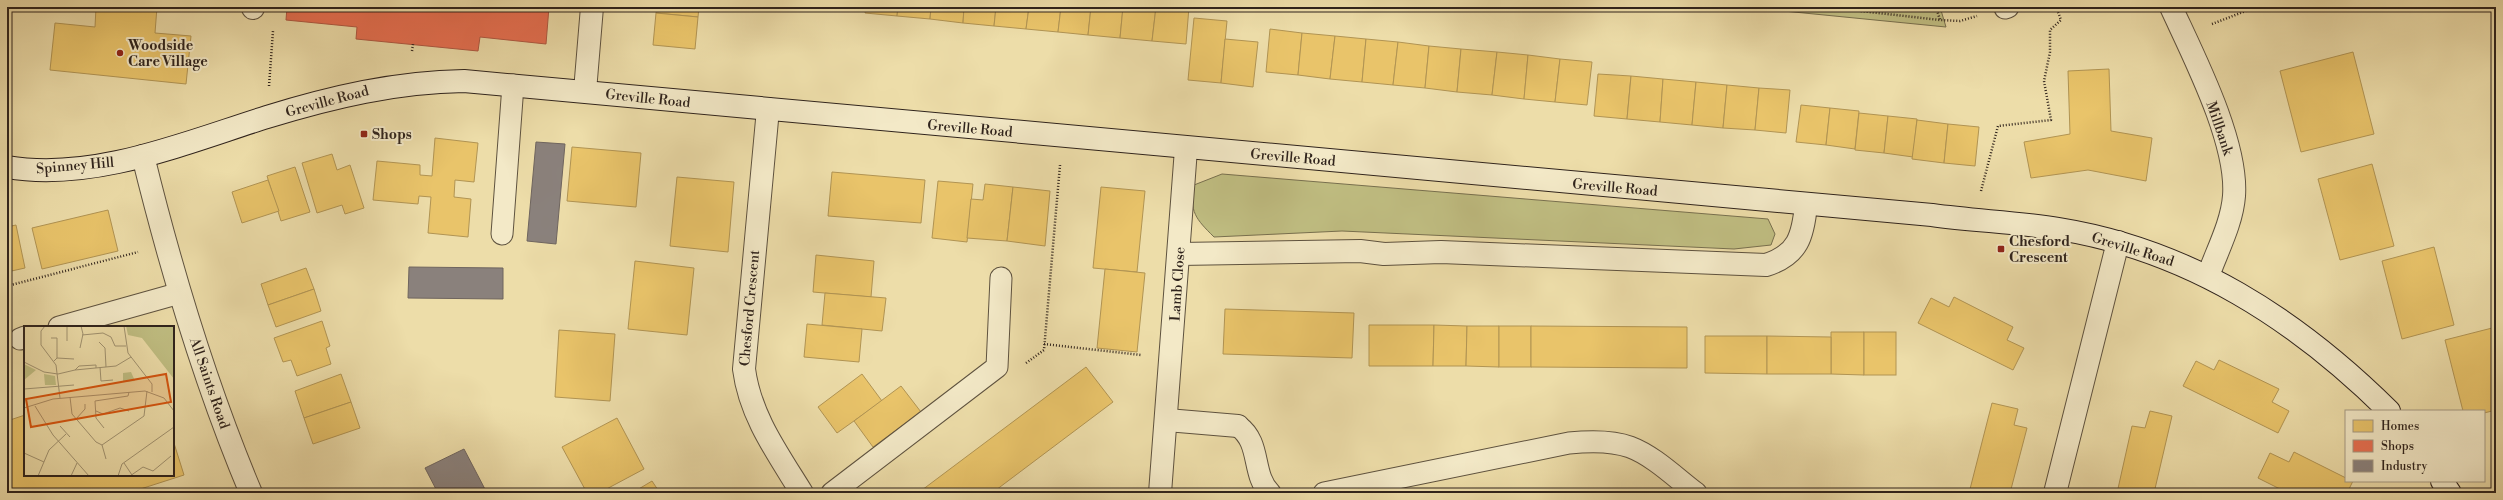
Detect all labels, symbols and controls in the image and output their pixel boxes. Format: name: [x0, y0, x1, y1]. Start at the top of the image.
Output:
place label: Woodside Care Village: [127, 37, 208, 71]
marker: Woodside Care Village: [115, 48, 125, 58]
street label: Greville Road: [284, 82, 371, 122]
street label: Greville Road: [604, 86, 691, 112]
street label: Millbank: [2201, 99, 2237, 158]
street label: Greville Road: [927, 116, 1013, 142]
place label: Shops: [372, 126, 412, 144]
marker: Shops: [359, 129, 369, 139]
street label: Greville Road: [1250, 145, 1336, 171]
street label: Spinney Hill: [35, 154, 115, 178]
street label: Greville Road: [1572, 175, 1658, 201]
street label: Greville Road: [2089, 229, 2176, 271]
place label: Chesford Crescent: [2009, 233, 2070, 267]
marker: Chesford Crescent: [1996, 244, 2006, 254]
street label: Lamb Close: [1166, 246, 1190, 322]
street label: Chesford Crescent: [736, 249, 764, 367]
inset map: [24, 326, 174, 476]
street label: All Saints Road: [185, 334, 233, 431]
legend: [2345, 410, 2485, 482]
text: Homes: [2381, 419, 2419, 434]
text: Shops: [2381, 439, 2414, 454]
text: Industry: [2381, 459, 2428, 474]

